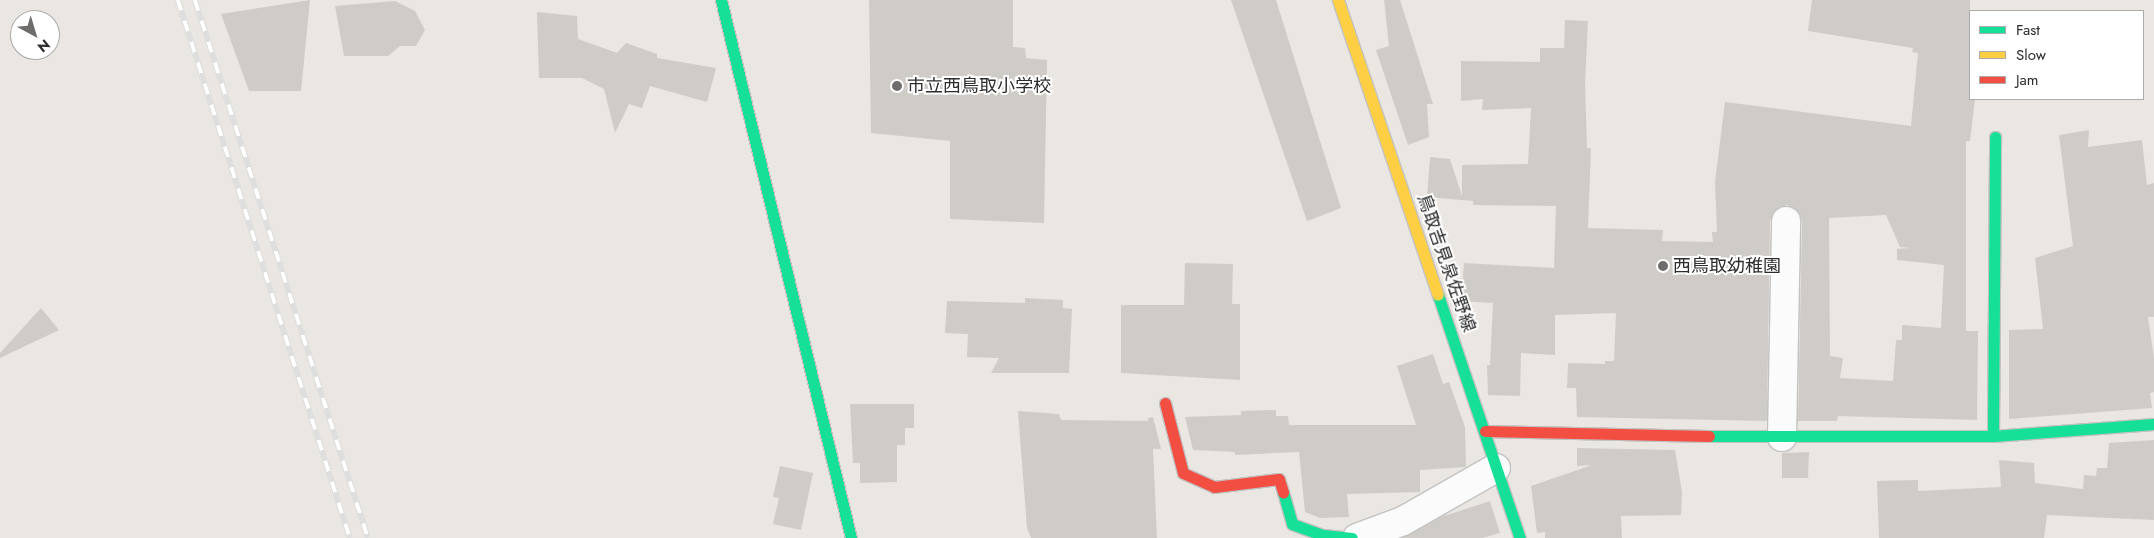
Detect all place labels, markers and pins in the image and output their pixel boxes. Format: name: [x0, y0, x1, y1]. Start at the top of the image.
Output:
place label: 市立西鳥取小学校: [907, 75, 1051, 97]
marker: 市立西鳥取小学校: [891, 80, 903, 92]
place label: 西鳥取幼稚園: [1673, 255, 1781, 277]
marker: 西鳥取幼稚園: [1657, 260, 1669, 272]

